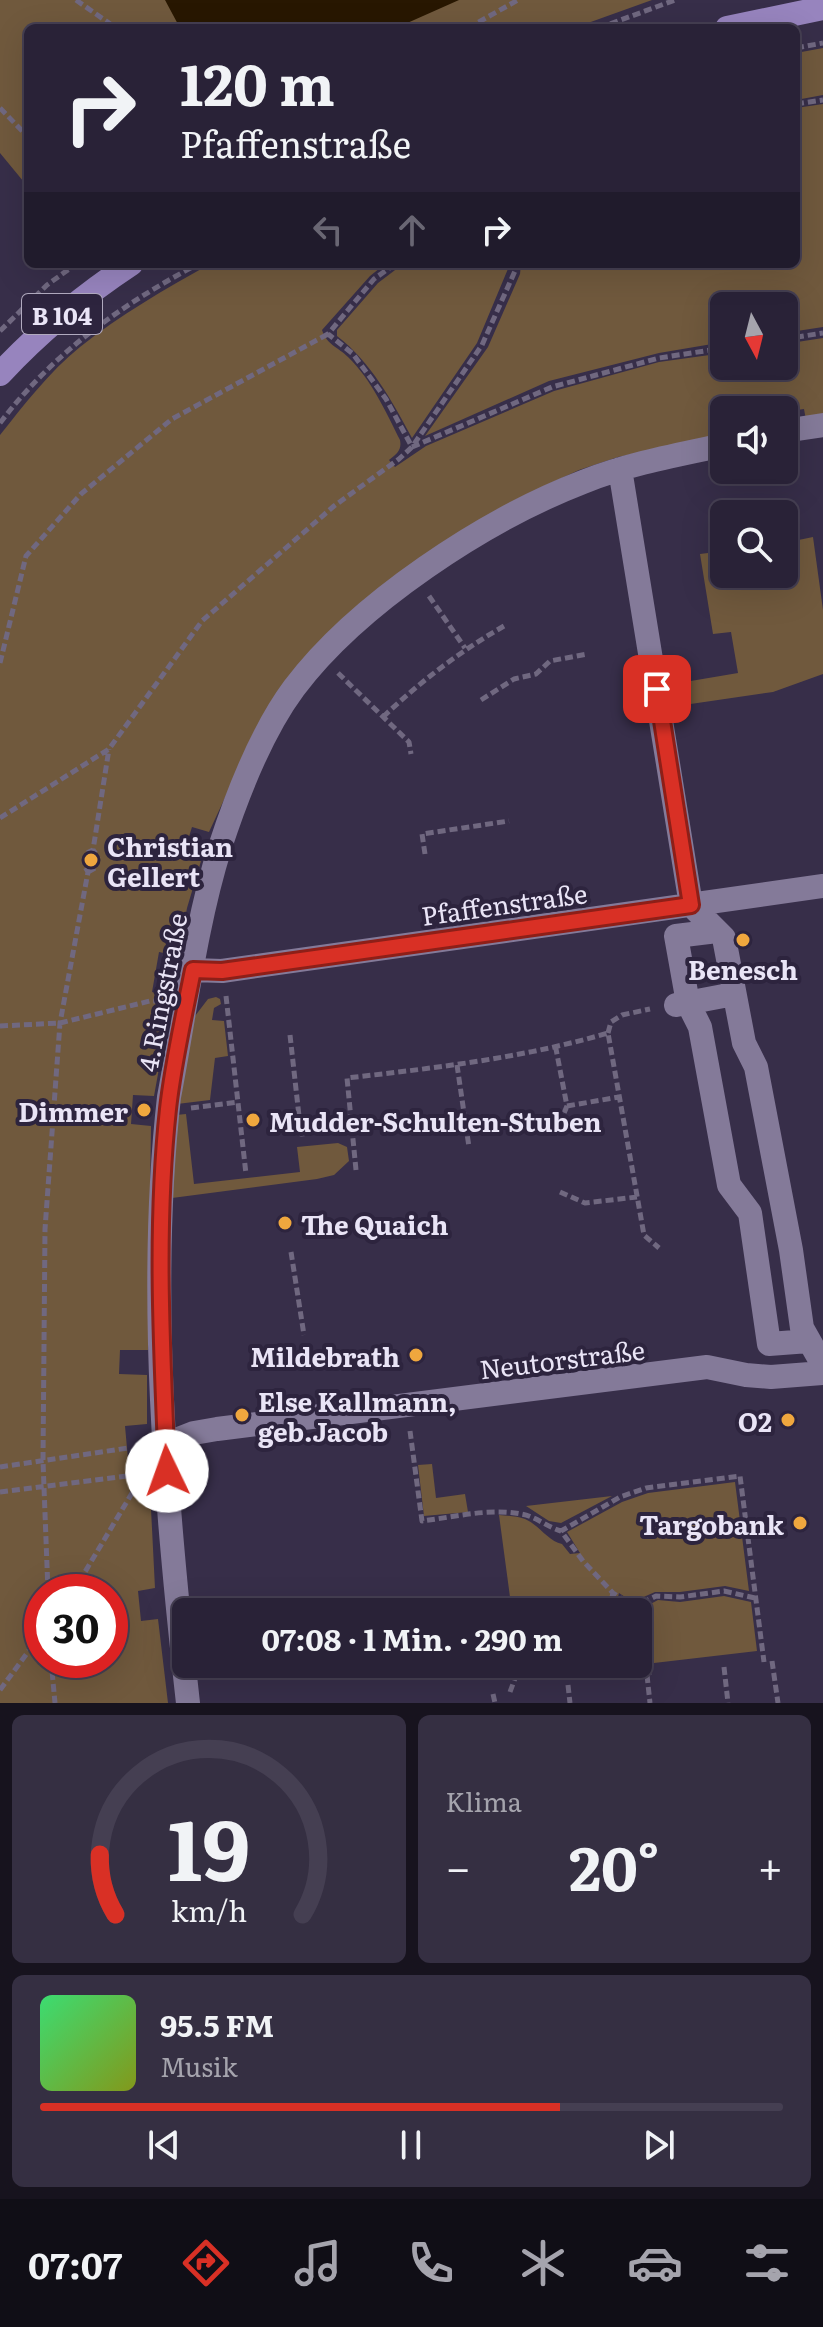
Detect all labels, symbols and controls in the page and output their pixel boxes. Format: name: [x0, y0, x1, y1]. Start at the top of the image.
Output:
text: 120 m: [180, 40, 335, 123]
icon: right: [48, 56, 152, 160]
text: Pfaffenstraße: [180, 116, 411, 169]
icon: left: [306, 208, 350, 252]
icon: ahead: [390, 208, 434, 252]
icon: right: [474, 208, 518, 252]
north arrow: [710, 292, 798, 380]
map controls: [710, 292, 798, 588]
road number: B 104: [22, 294, 102, 334]
button: sound: [710, 396, 798, 484]
button: search: [710, 500, 798, 588]
pin: [623, 655, 691, 723]
icon: arrive: [635, 667, 679, 711]
place label: Christian Gellert: [107, 826, 233, 895]
marker: Christian Gellert: [82, 851, 100, 869]
street label: Pfaffenstraße: [419, 872, 589, 934]
street label: 4.Ringstraße: [127, 909, 195, 1075]
marker: Benesch: [734, 931, 752, 949]
place label: Benesch: [688, 949, 798, 988]
place label: Dimmer: [18, 1091, 128, 1130]
marker: Dimmer: [135, 1101, 153, 1119]
place label: Mudder-Schulten-Stuben: [269, 1101, 602, 1140]
marker: Mudder-Schulten-Stuben: [244, 1111, 262, 1129]
place label: The Quaich: [301, 1204, 449, 1243]
marker: The Quaich: [276, 1214, 294, 1232]
street label: Neutorstraße: [477, 1329, 647, 1387]
place label: Mildebrath: [250, 1336, 400, 1375]
marker: Mildebrath: [407, 1346, 425, 1364]
place label: Else Kallmann, geb.Jacob: [258, 1381, 457, 1450]
place label: O2: [738, 1401, 772, 1440]
marker: Else Kallmann, geb.Jacob: [233, 1406, 251, 1424]
marker: O2: [779, 1411, 797, 1429]
position arrow: [125, 1429, 209, 1513]
place label: Targobank: [639, 1504, 785, 1543]
marker: Targobank: [791, 1514, 809, 1532]
speed limit sign: 30: [24, 1574, 128, 1678]
text: 07:08 · 1 Min. · 290 m: [261, 1616, 563, 1660]
text: Klima: [446, 1781, 522, 1820]
text: 19: [168, 1783, 250, 1907]
text: 20°: [569, 1820, 660, 1909]
text: −: [446, 1832, 471, 1898]
text: +: [757, 1832, 783, 1898]
text: km/h: [171, 1888, 247, 1931]
text: 95.5 FM: [160, 2002, 274, 2046]
text: Musik: [160, 2046, 238, 2085]
icon: previous: [142, 2123, 186, 2167]
icon: pause: [389, 2123, 433, 2167]
icon: next: [637, 2123, 681, 2167]
icon: directions: [178, 2235, 234, 2291]
icon: music: [290, 2235, 346, 2291]
icon: phone: [403, 2235, 459, 2291]
icon: climate: [515, 2235, 571, 2291]
icon: car: [627, 2235, 683, 2291]
icon: filters: [739, 2235, 795, 2291]
text: 07:07: [28, 2237, 122, 2290]

